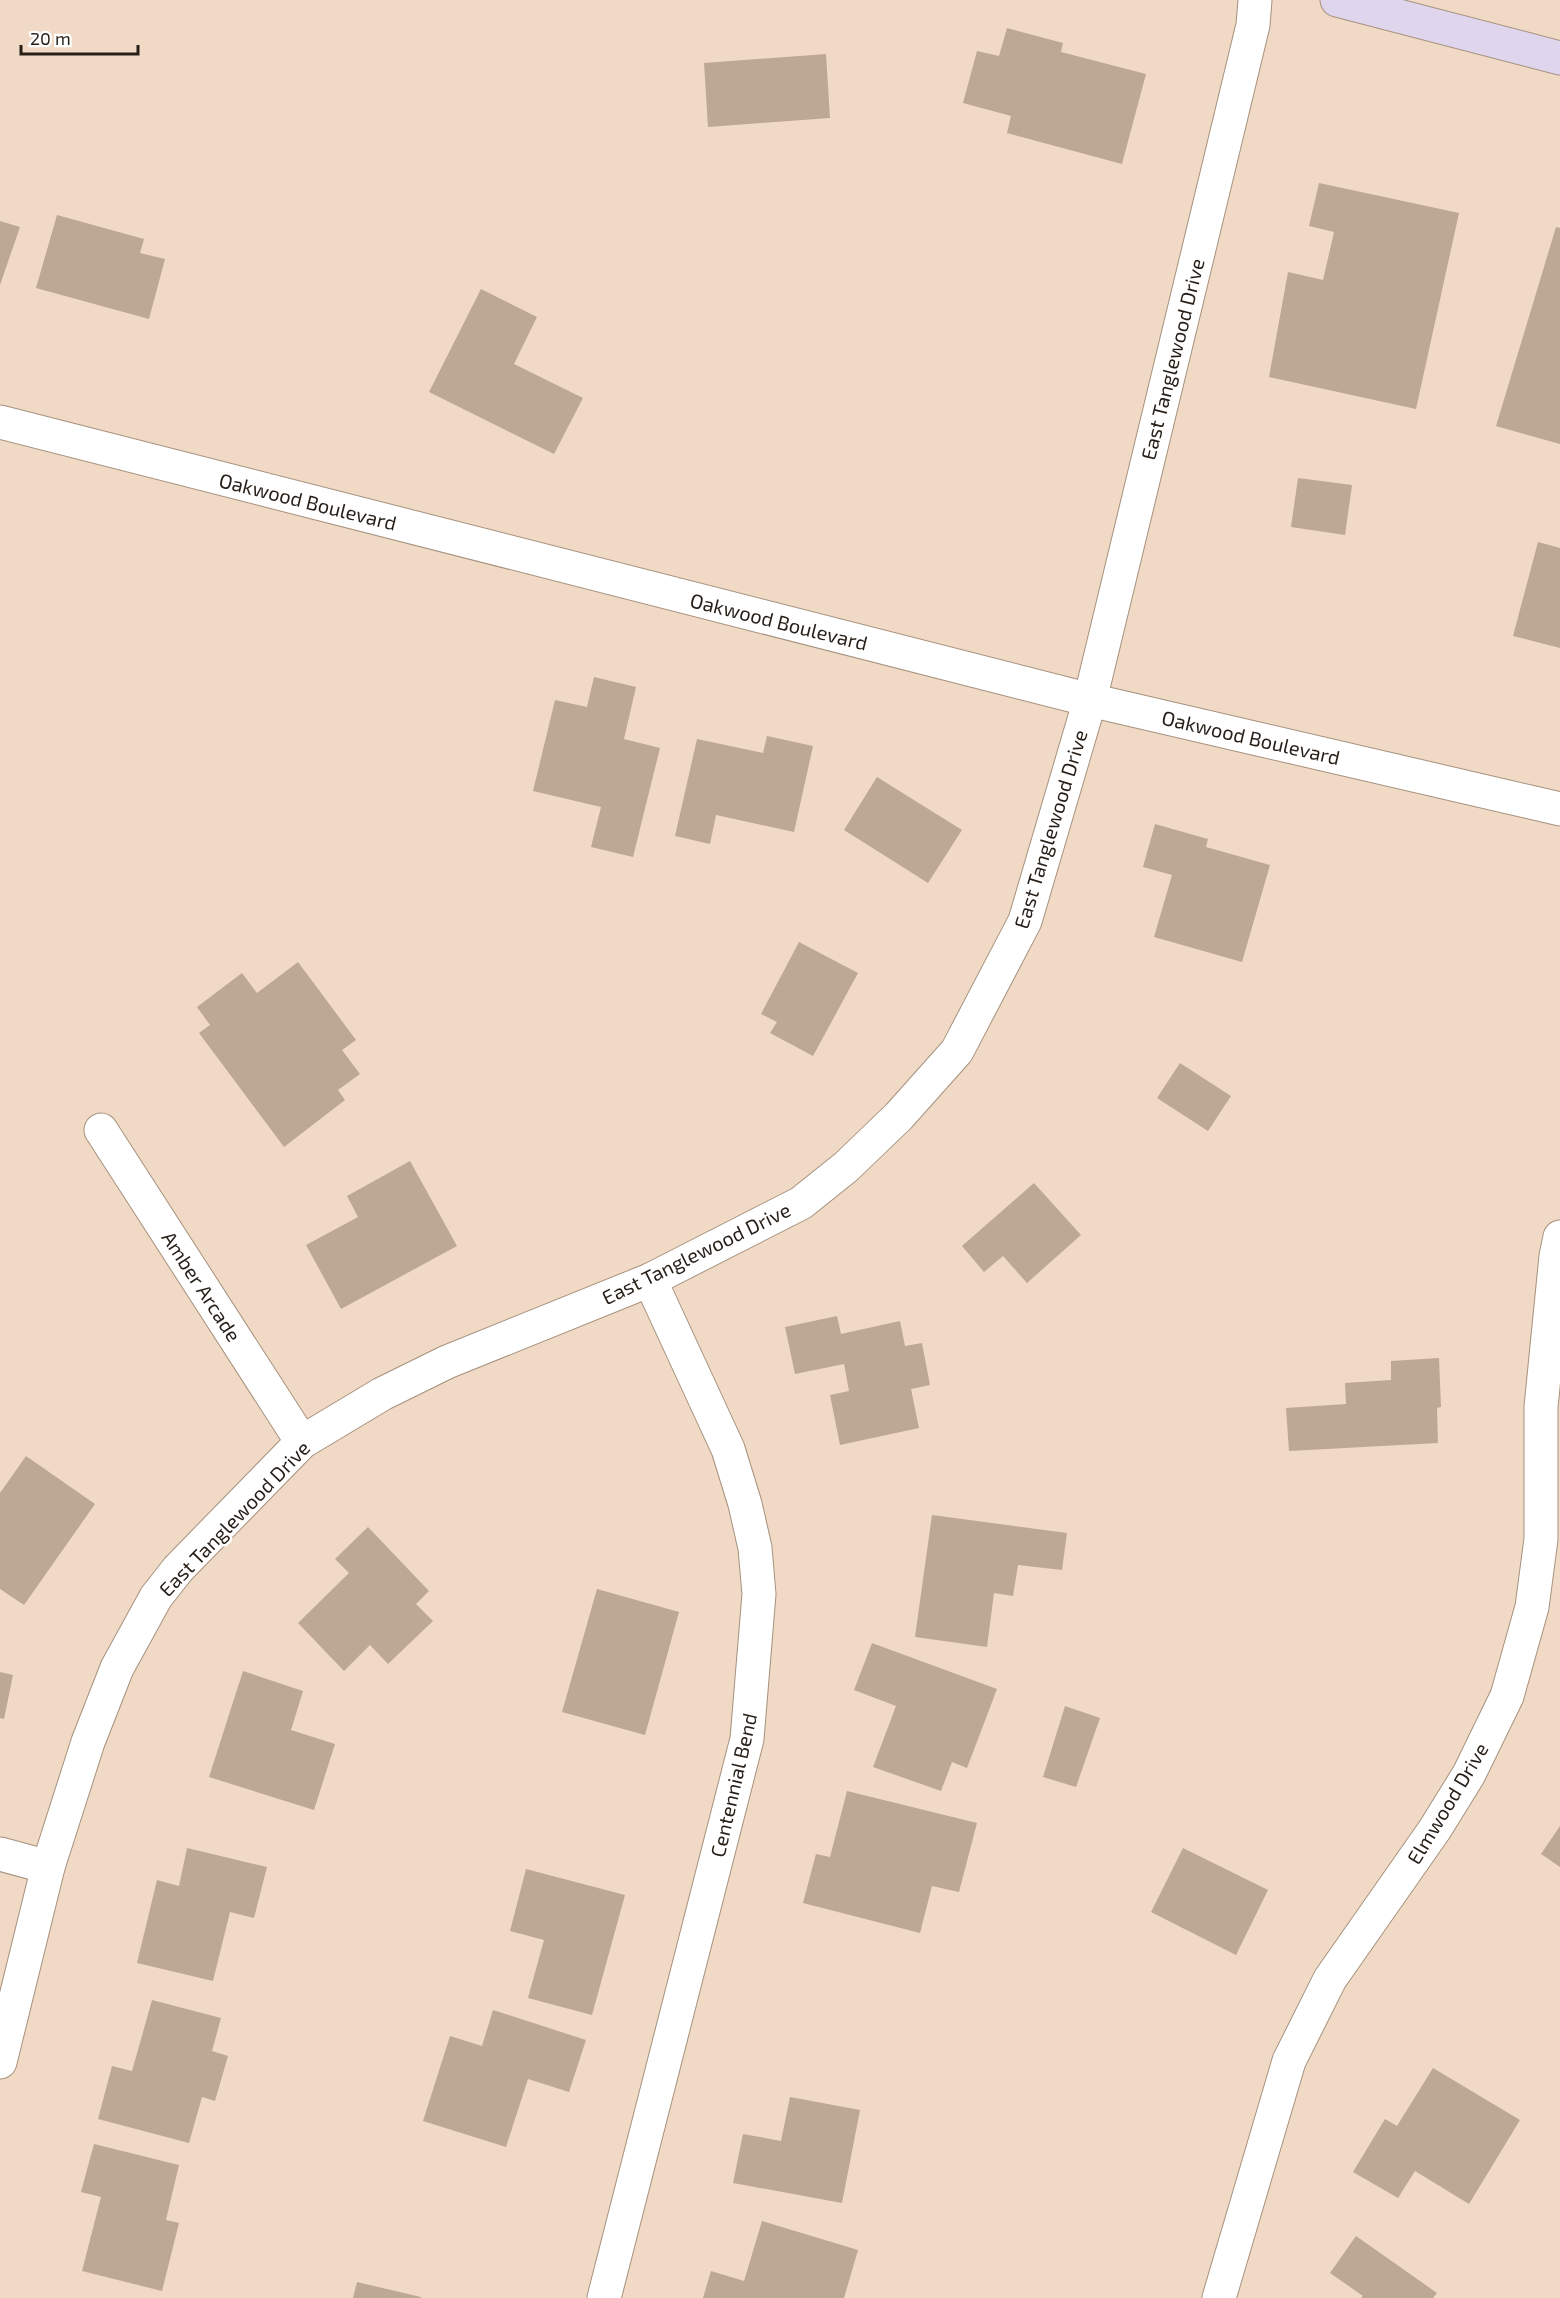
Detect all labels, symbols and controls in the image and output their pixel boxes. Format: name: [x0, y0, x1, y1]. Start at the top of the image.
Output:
scale bar: [21, 18, 138, 56]
text: 20 m: [30, 27, 71, 49]
street label: East Tanglewood Drive: [1135, 256, 1209, 462]
street label: Oakwood Boulevard: [217, 467, 399, 535]
street label: Oakwood Boulevard: [688, 587, 870, 655]
street label: Oakwood Boulevard: [1160, 705, 1342, 769]
street label: East Tanglewood Drive: [1008, 727, 1092, 931]
street label: East Tanglewood Drive: [598, 1197, 794, 1309]
street label: Amber Arcade: [157, 1226, 247, 1346]
street label: East Tanglewood Drive: [154, 1435, 314, 1601]
street label: Centennial Bend: [705, 1710, 761, 1860]
street label: Elmwood Drive: [1401, 1738, 1493, 1868]

